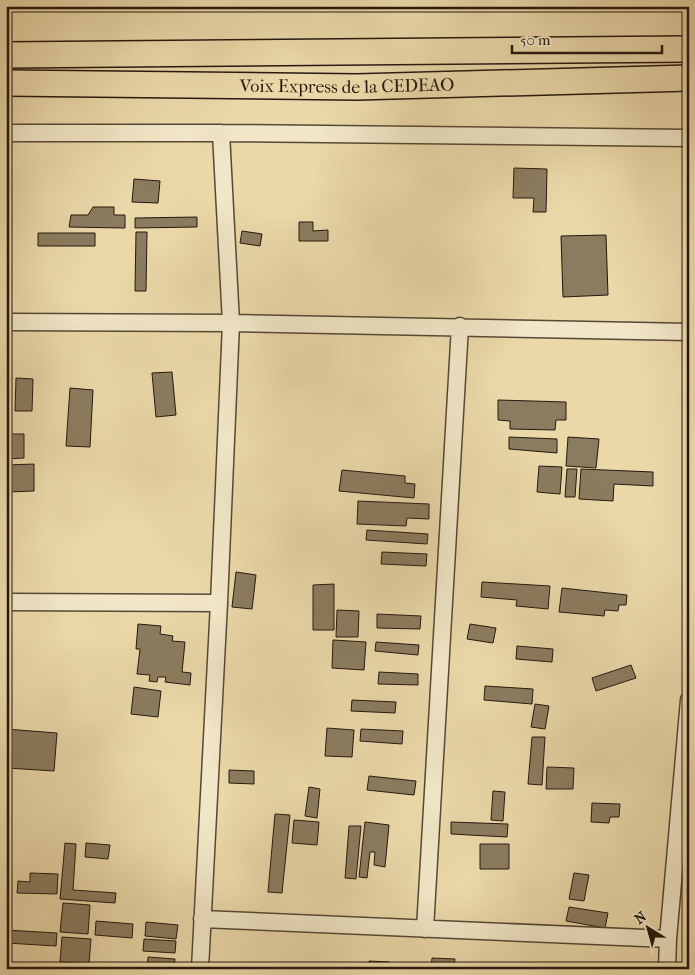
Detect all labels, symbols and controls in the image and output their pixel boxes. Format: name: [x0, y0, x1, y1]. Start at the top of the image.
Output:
scale bar: [512, 22, 662, 54]
text: 50 m: [520, 31, 551, 49]
street label: Voix Express de la CEDEAO: [238, 74, 455, 98]
north arrow: [622, 902, 672, 952]
text: N: [631, 908, 650, 928]

